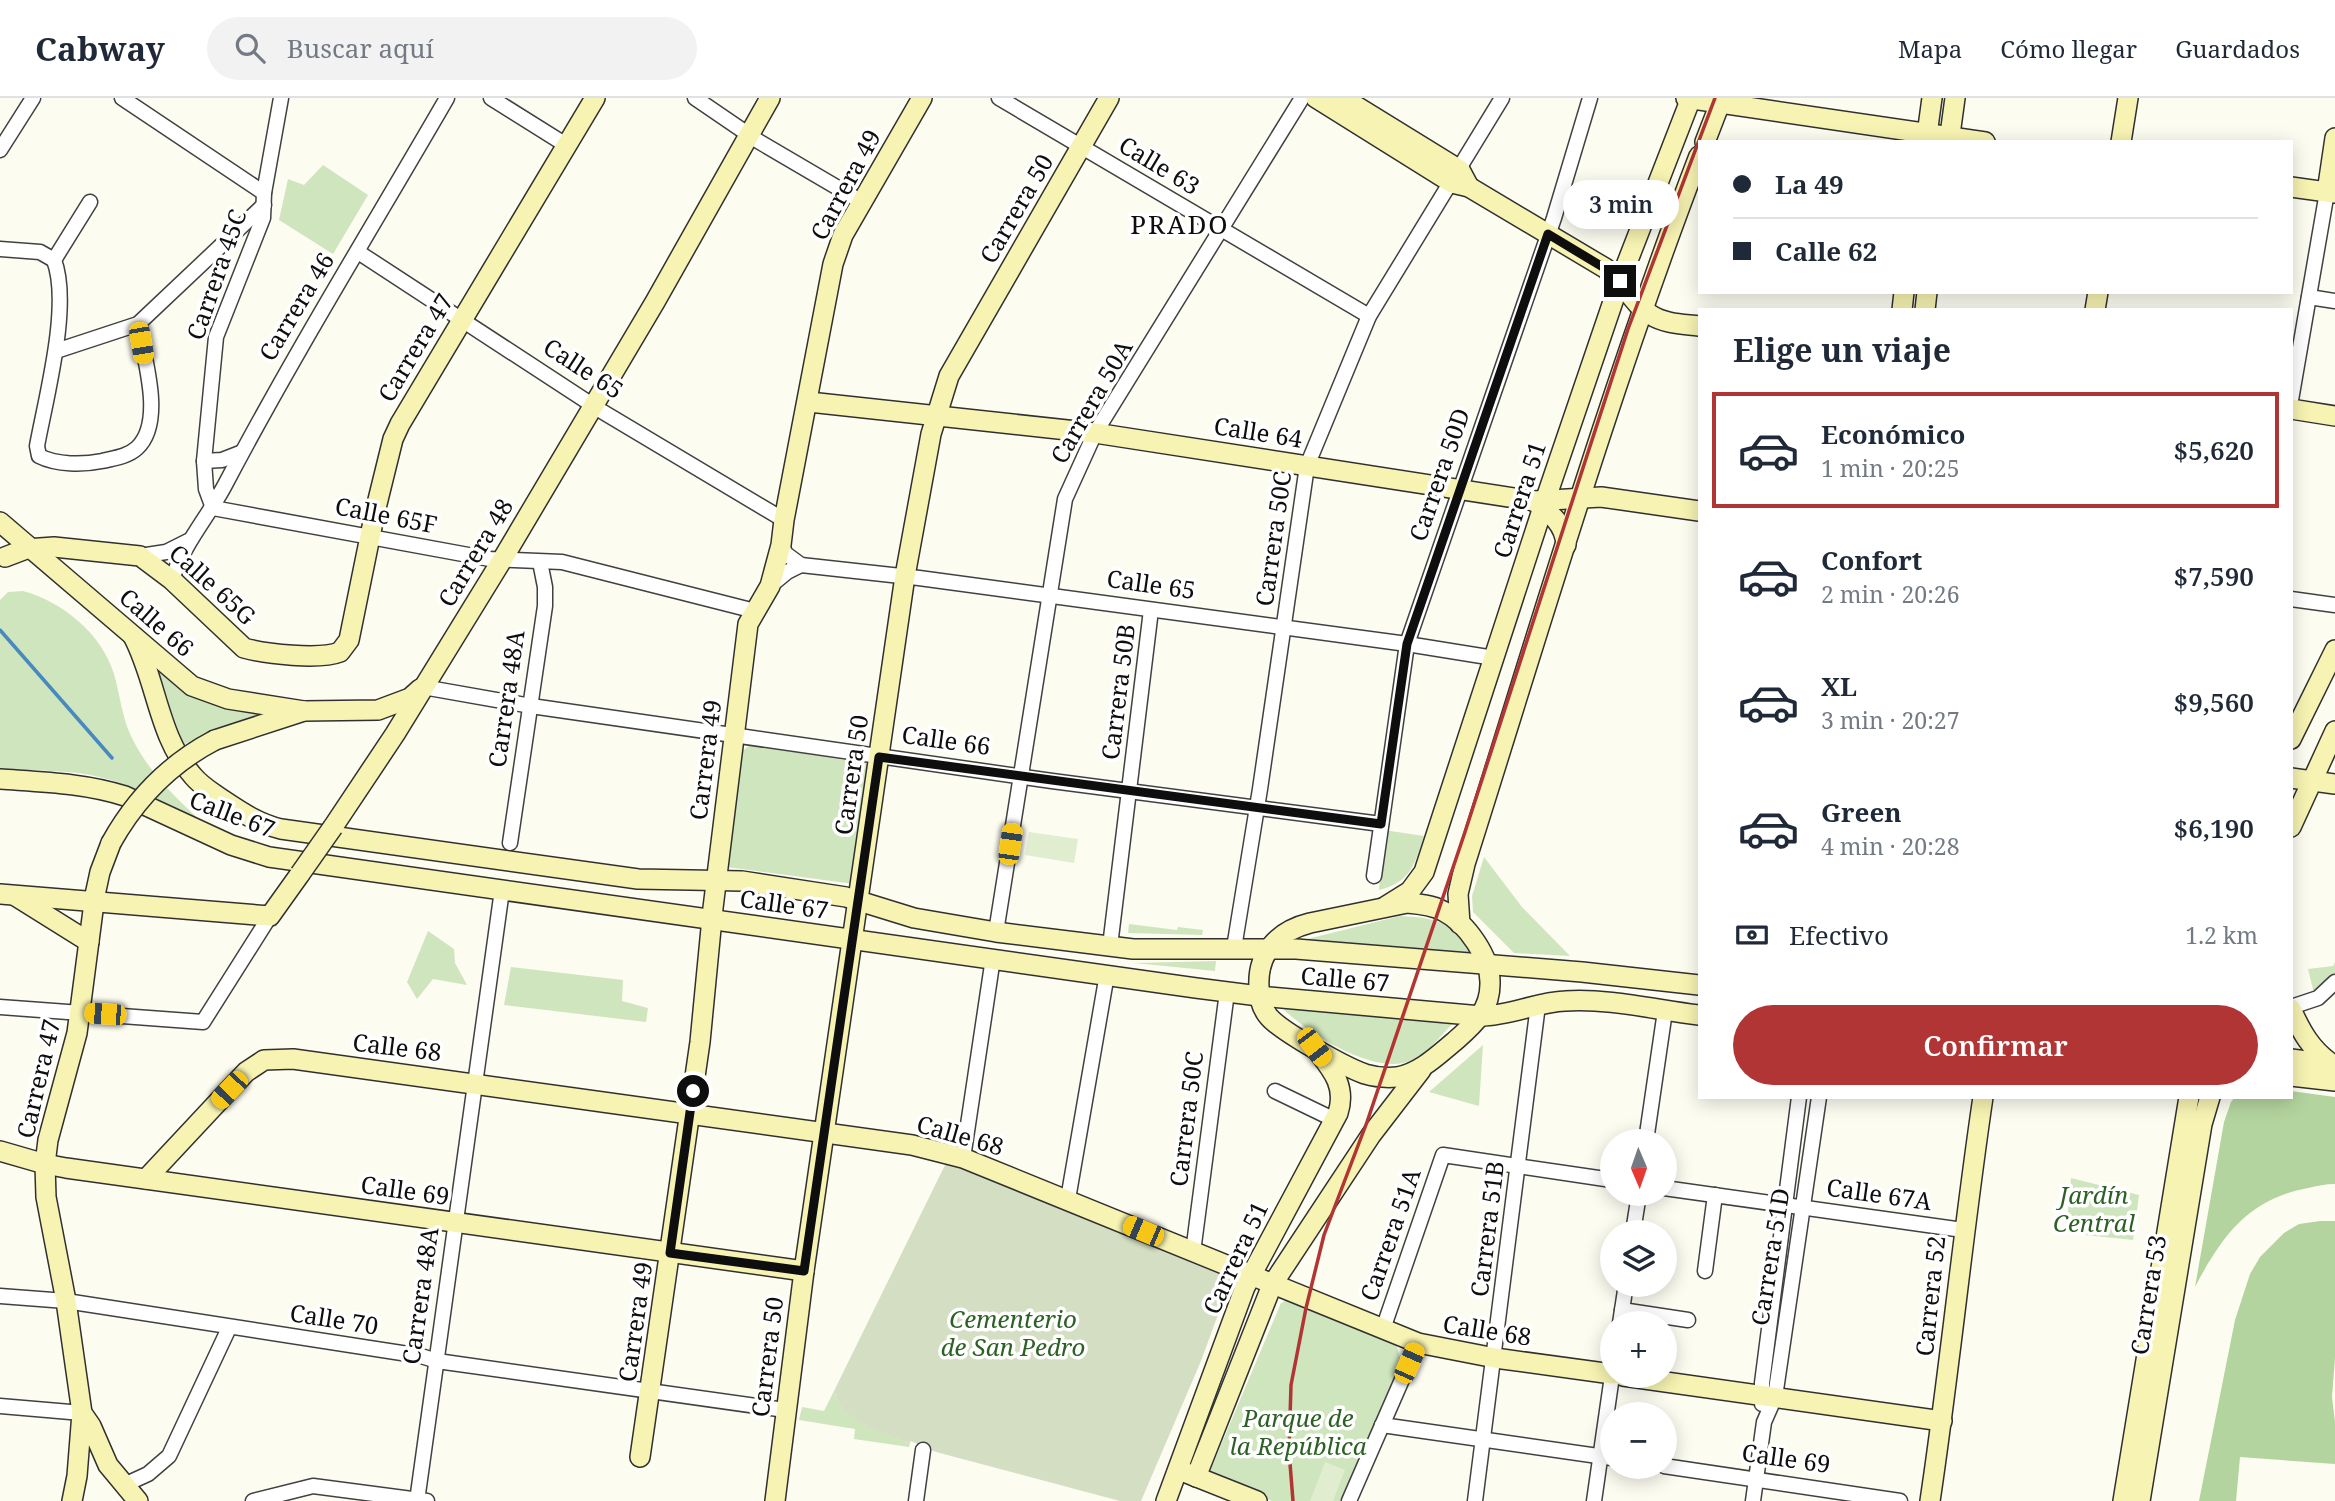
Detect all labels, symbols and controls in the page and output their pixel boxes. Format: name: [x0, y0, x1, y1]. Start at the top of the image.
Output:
search box: [207, 17, 697, 80]
text: Cabway: [35, 26, 165, 71]
icon: search: [231, 29, 269, 67]
text: Buscar aquí: [287, 30, 434, 66]
text: Mapa: [1898, 32, 1962, 65]
text: Cómo llegar: [2000, 32, 2137, 65]
text: Guardados: [2175, 32, 2300, 65]
street label: Carrera 49: [802, 123, 888, 246]
street label: Calle 63: [1113, 128, 1206, 202]
street label: Carrera 50: [971, 148, 1060, 269]
text: La 49: [1775, 166, 1844, 202]
callout: 3 min: [1562, 180, 1678, 228]
text: 3 min: [1589, 188, 1653, 220]
street label: Carrera 45C: [178, 205, 253, 344]
district label: PRADO: [1130, 206, 1230, 242]
text: Calle 62: [1775, 233, 1877, 269]
street label: Carrera 46: [250, 246, 341, 367]
route end: [1604, 265, 1636, 297]
street label: Carrera 47: [369, 287, 460, 408]
car: [128, 320, 155, 366]
text: Elige un viaje: [1733, 328, 1951, 371]
street label: Calle 65: [537, 330, 630, 406]
street label: Carrera 50A: [1042, 333, 1140, 469]
street label: Carrera 50D: [1400, 404, 1477, 545]
street label: Calle 64: [1212, 408, 1305, 455]
text: Económico: [1821, 416, 1965, 452]
icon: car: [1737, 419, 1800, 482]
text: $5,620: [2174, 432, 2254, 468]
street label: Carrera 51: [1484, 437, 1553, 562]
text: 1 min · 20:25: [1821, 452, 1959, 484]
street label: Carrera 50C: [1247, 469, 1298, 608]
street label: Calle 65F: [332, 488, 440, 541]
street label: Carrera 48: [429, 492, 520, 613]
street label: Calle 65G: [163, 536, 264, 632]
text: Confort: [1821, 542, 1922, 578]
icon: car: [1737, 545, 1800, 608]
text: $7,590: [2174, 558, 2254, 594]
street label: Calle 65: [1105, 561, 1198, 606]
text: 2 min · 20:26: [1821, 578, 1959, 610]
street label: Calle 66: [113, 580, 201, 664]
street label: Carrera 50B: [1093, 622, 1142, 762]
street label: Carrera 48A: [480, 628, 531, 769]
text: XL: [1821, 668, 1857, 704]
icon: car: [1737, 671, 1800, 734]
text: $9,560: [2174, 684, 2254, 720]
street label: Carrera 49: [681, 698, 728, 822]
text: 3 min · 20:27: [1821, 704, 1959, 736]
street label: Carrera 50: [826, 713, 875, 837]
street label: Calle 66: [900, 717, 993, 762]
street label: Calle 67: [185, 782, 280, 845]
text: Green: [1821, 794, 1902, 830]
icon: car: [1737, 797, 1800, 860]
text: $6,190: [2174, 810, 2254, 846]
car: [997, 822, 1024, 866]
text: 4 min · 20:28: [1821, 830, 1959, 862]
street label: Calle 67: [738, 881, 831, 926]
icon: cash: [1733, 916, 1771, 954]
text: Efectivo: [1789, 917, 1889, 953]
text: 1.2 km: [2185, 919, 2258, 951]
street label: Calle 67: [1299, 958, 1391, 999]
car: [84, 1002, 127, 1026]
button: Confirmar: [1733, 1005, 2258, 1085]
street label: Carrera 47: [8, 1016, 67, 1141]
car: [1293, 1024, 1336, 1070]
street label: Calle 68: [351, 1025, 443, 1068]
street label: Carrera 50C: [1161, 1049, 1210, 1188]
car: [207, 1067, 252, 1113]
route start: [677, 1075, 709, 1107]
street label: Calle 68: [913, 1106, 1008, 1163]
north arrow: [1600, 1129, 1676, 1206]
map controls: [1600, 1129, 1677, 1479]
street label: Carrera 51B: [1462, 1159, 1511, 1299]
street label: Carrera 51A: [1352, 1164, 1428, 1305]
street label: Calle 69: [359, 1167, 452, 1212]
street label: Calle 67A: [1824, 1170, 1934, 1217]
park label: Jardín Central: [2053, 1178, 2136, 1239]
street label: Carrera 51D: [1742, 1186, 1797, 1328]
street label: Carrera 51: [1194, 1196, 1275, 1319]
car: [1120, 1213, 1167, 1249]
button: layers: [1600, 1220, 1677, 1297]
street label: Carrera 48A: [394, 1225, 445, 1366]
street label: Carrera 53: [2122, 1232, 2173, 1357]
street label: Carrera 52: [1907, 1234, 1952, 1358]
street label: Carrera 49: [610, 1260, 659, 1384]
street label: Calle 70: [288, 1295, 381, 1342]
street label: Carrera 50: [743, 1295, 790, 1419]
park label: Cementerio de San Pedro: [941, 1302, 1085, 1363]
street label: Calle 68: [1441, 1306, 1534, 1353]
button: +: [1600, 1311, 1677, 1388]
car: [1391, 1340, 1428, 1386]
park label: Parque de la República: [1229, 1401, 1367, 1462]
button: −: [1600, 1402, 1677, 1479]
street label: Calle 69: [1740, 1435, 1833, 1480]

